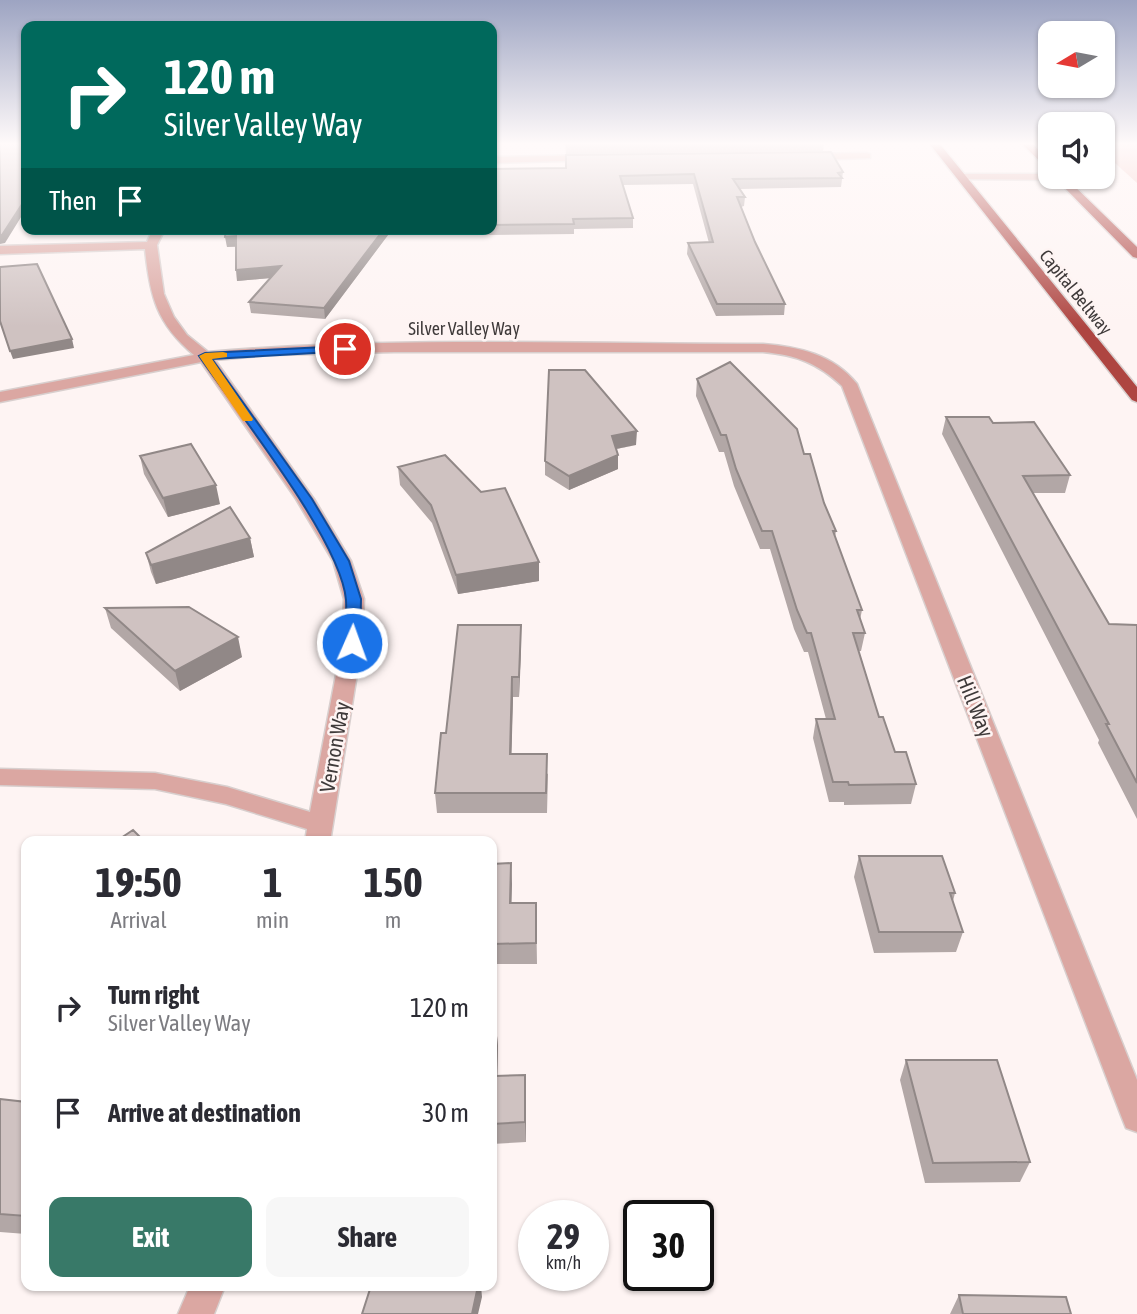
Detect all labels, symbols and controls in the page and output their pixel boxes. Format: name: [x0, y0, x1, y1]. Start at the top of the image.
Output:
north arrow: [1038, 21, 1115, 98]
map controls: [1038, 21, 1115, 189]
text: 120 m: [164, 48, 275, 104]
icon: right: [49, 49, 140, 140]
text: Silver Valley Way: [164, 106, 363, 143]
button: sound: [1038, 112, 1115, 189]
icon: arrive: [111, 182, 149, 220]
text: Then: [49, 186, 97, 216]
street label: Capital Beltway: [1035, 245, 1117, 339]
street label: Silver Valley Way: [408, 318, 520, 339]
pin: [315, 319, 375, 379]
icon: arrive: [326, 330, 364, 368]
position arrow: [315, 606, 389, 680]
street label: Hill Way: [953, 672, 999, 741]
street label: Vernon Way: [314, 700, 354, 794]
text: 19:50: [95, 858, 182, 906]
text: 1: [263, 858, 282, 906]
text: 150: [363, 858, 423, 906]
text: Arrival: [110, 907, 167, 933]
text: min: [256, 907, 289, 933]
text: m: [385, 907, 401, 933]
text: Turn right: [108, 980, 199, 1010]
icon: right: [49, 989, 87, 1027]
text: 120 m: [410, 993, 469, 1023]
text: Silver Valley Way: [108, 1010, 251, 1036]
icon: arrive: [49, 1094, 87, 1132]
text: Arrive at destination: [108, 1098, 301, 1128]
text: 30 m: [422, 1098, 469, 1128]
button: Exit: [49, 1197, 252, 1277]
button: Share: [266, 1197, 469, 1277]
speed limit sign: 30: [623, 1200, 714, 1291]
text: 29: [547, 1216, 580, 1256]
text: km/h: [546, 1252, 581, 1273]

